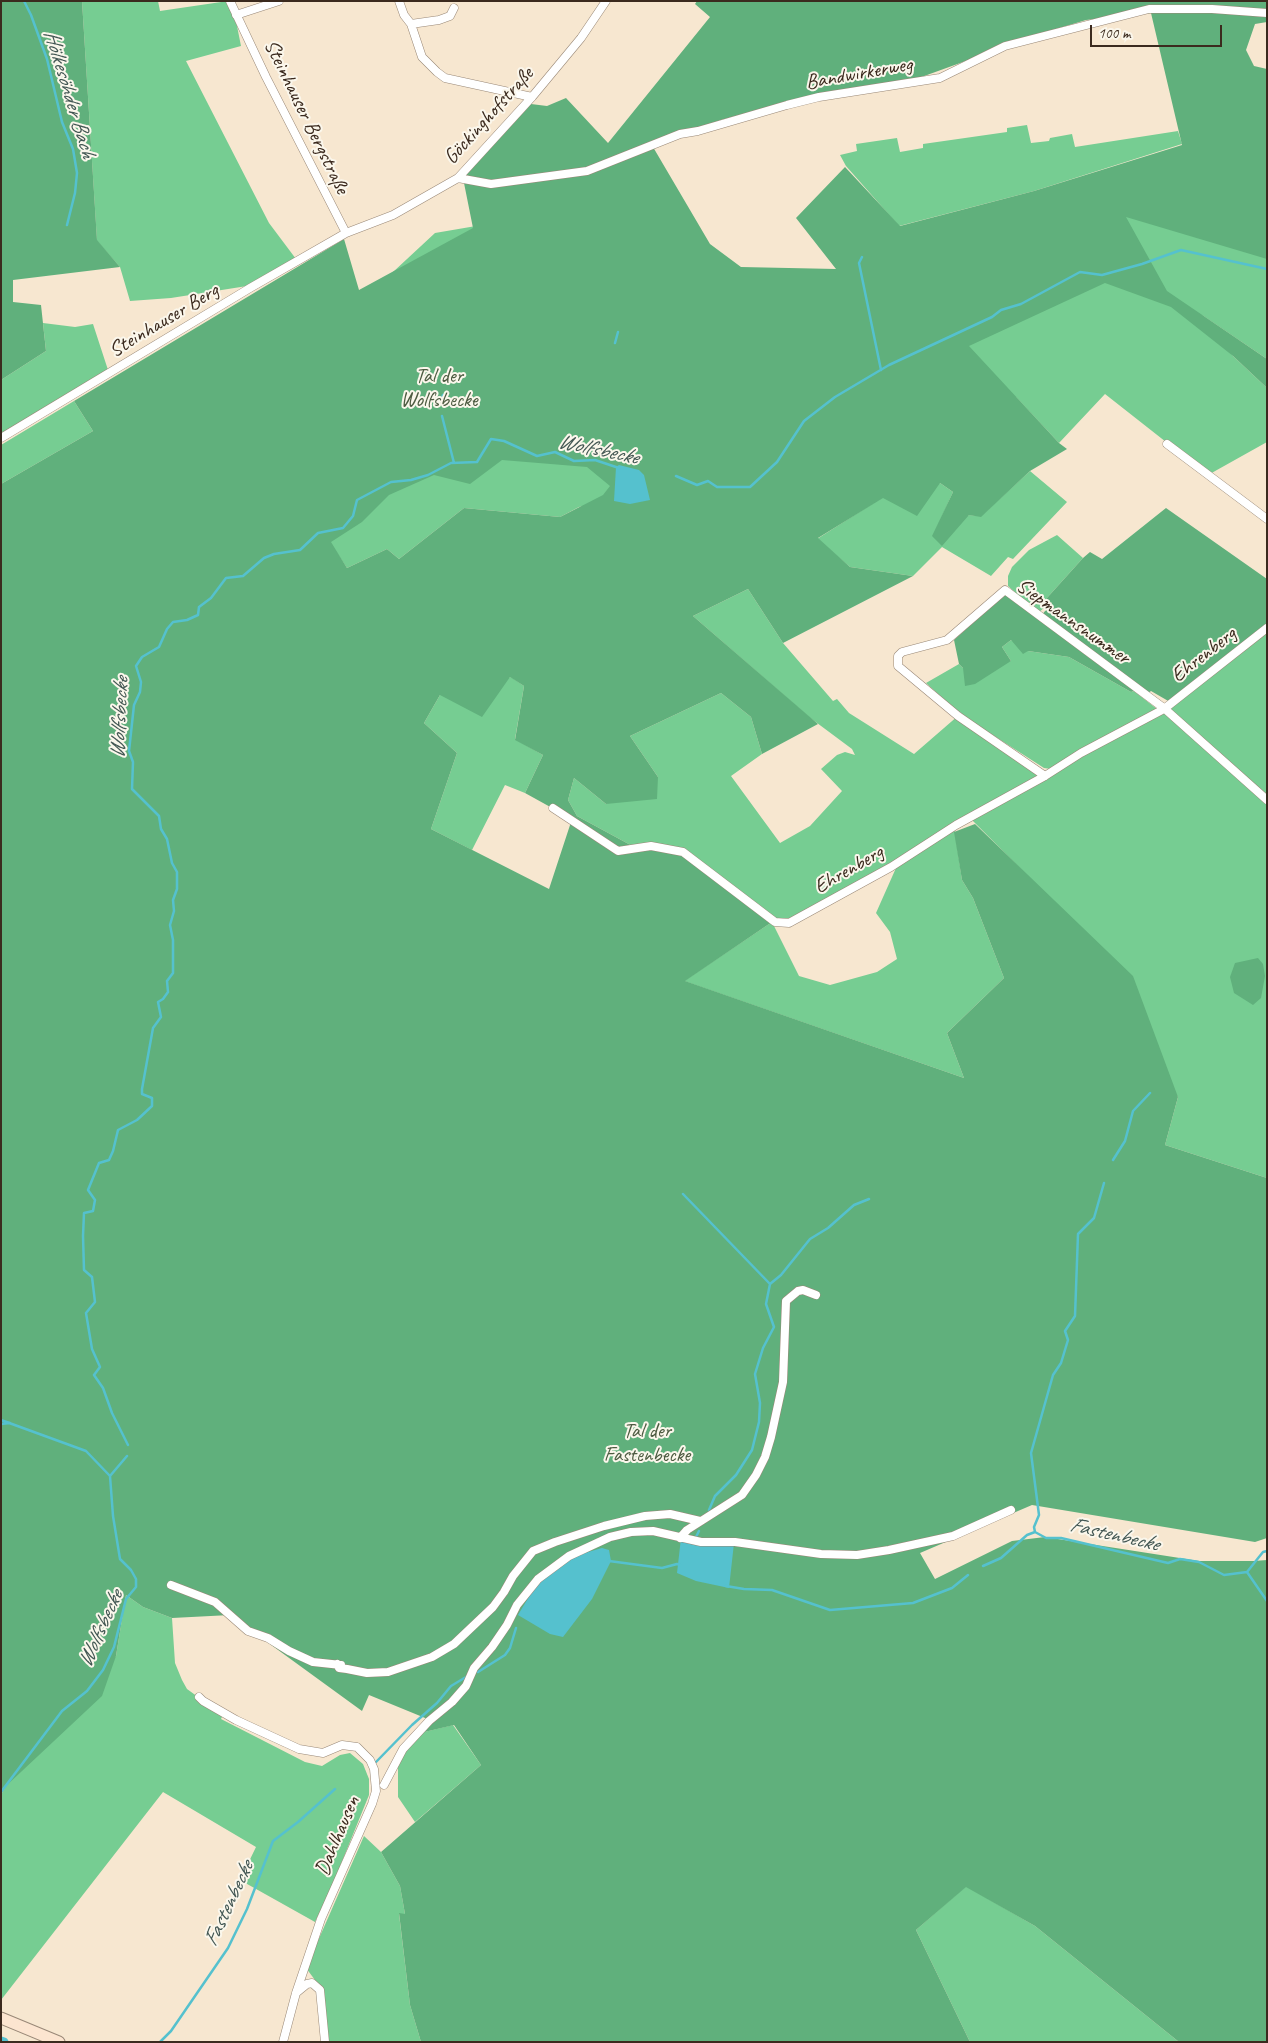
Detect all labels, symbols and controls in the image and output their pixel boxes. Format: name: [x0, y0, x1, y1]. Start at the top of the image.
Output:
scale bar: [1093, 15, 1226, 47]
text: 100 m: [1098, 24, 1130, 43]
water label: Hölkesöhder Bach: [37, 27, 101, 161]
street label: Steinhauser Bergstraße: [258, 36, 354, 198]
street label: Bandwirkerweg: [804, 52, 914, 96]
street label: Göckinghofstraße: [439, 62, 539, 170]
street label: Steinhauser Berg: [105, 279, 223, 363]
park label: Tal der Wolfsbecke: [400, 363, 478, 413]
water label: Wolfsbecke: [556, 429, 640, 471]
street label: Siepmannsnummer: [1011, 574, 1135, 670]
street label: Ehrenberg: [1166, 622, 1242, 688]
water label: Wolfsbecke: [105, 677, 135, 759]
street label: Ehrenberg: [810, 840, 888, 900]
park label: Tal der Fastenbecke: [604, 1418, 690, 1468]
water label: Fastenbecke: [1067, 1512, 1161, 1558]
water label: Wolfsbecke: [72, 1587, 130, 1671]
street label: Dahlhausen: [310, 1793, 366, 1879]
water label: Fastenbecke: [198, 1857, 260, 1951]

